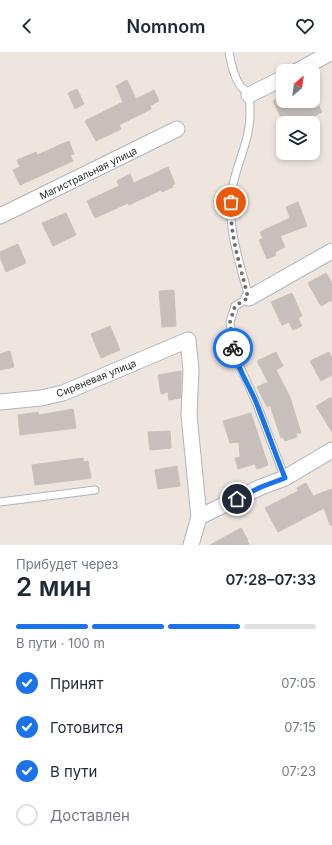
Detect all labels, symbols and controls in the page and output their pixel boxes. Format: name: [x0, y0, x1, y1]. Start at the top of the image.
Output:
icon: back: [16, 15, 38, 37]
icon: heart: [294, 15, 316, 37]
text: Nomnom: [126, 16, 206, 37]
north arrow: [276, 64, 320, 108]
map controls: [276, 64, 320, 160]
button: layers: [276, 116, 320, 160]
street label: Магистральная улица: [37, 144, 139, 202]
pin: [214, 185, 248, 219]
icon: bag: [220, 191, 242, 213]
courier: [213, 328, 253, 368]
icon: bike: [222, 337, 244, 359]
street label: Сиреневая улица: [54, 357, 138, 399]
pin: [220, 482, 254, 516]
icon: home: [226, 488, 248, 510]
text: Прибудет через: [16, 556, 118, 572]
text: 07:28–07:33: [225, 570, 316, 589]
text: 2 мин: [16, 571, 91, 602]
text: В пути · 100 m: [16, 635, 105, 651]
icon: check: [16, 672, 38, 694]
text: Принят: [50, 674, 103, 693]
text: 07:05: [281, 675, 316, 691]
icon: check: [16, 716, 38, 738]
text: Готовится: [50, 718, 123, 737]
text: 07:15: [284, 719, 316, 735]
icon: check: [16, 760, 38, 782]
text: В пути: [50, 762, 97, 781]
text: 07:23: [281, 763, 316, 779]
text: Доставлен: [50, 806, 130, 825]

